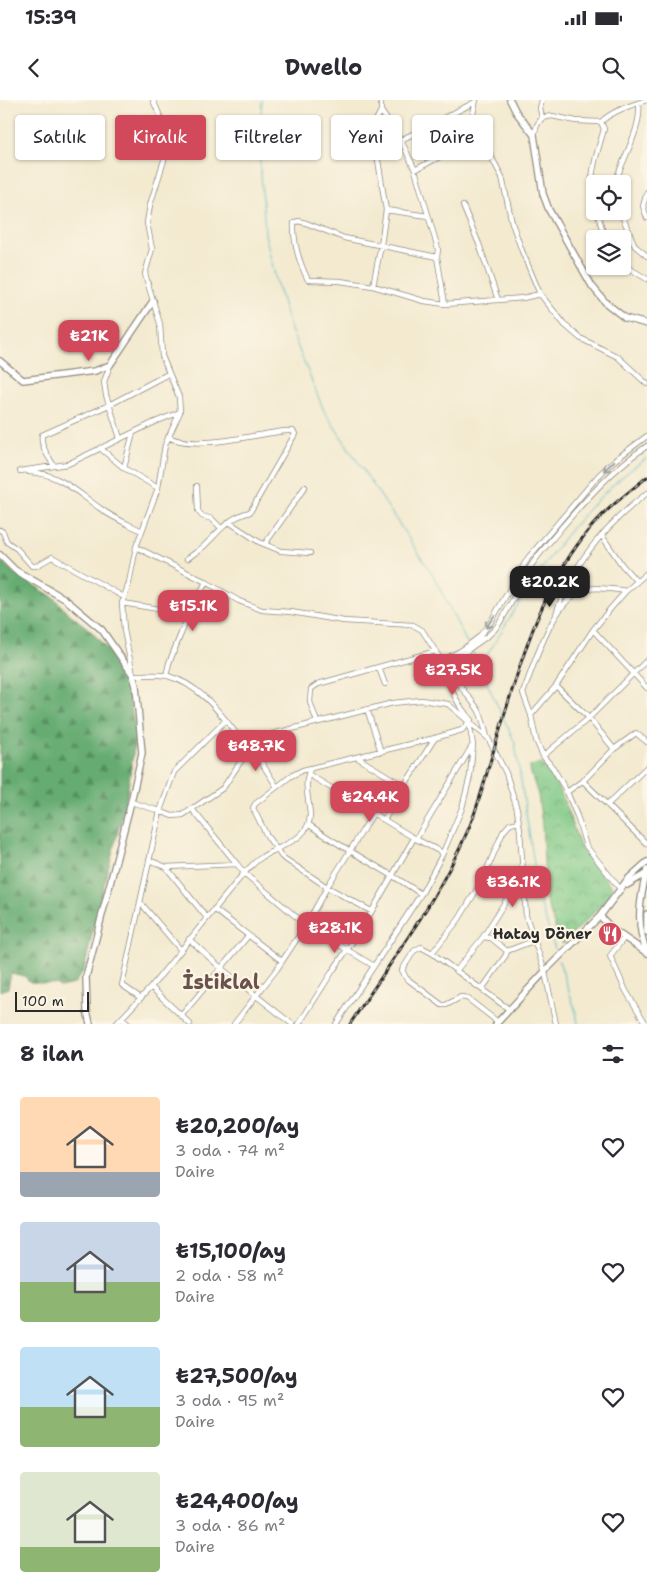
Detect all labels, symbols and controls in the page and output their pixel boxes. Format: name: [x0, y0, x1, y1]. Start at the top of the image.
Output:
text: 15:39: [25, 5, 77, 30]
text: Dwello: [285, 53, 362, 82]
icon: back: [20, 54, 48, 82]
icon: search: [599, 54, 627, 82]
chip: Satılık: [15, 115, 105, 160]
chip: Kiralık: [115, 115, 206, 160]
chip: Filtreler: [216, 115, 321, 160]
chip: Yeni: [331, 115, 402, 160]
chip: Daire: [412, 115, 493, 160]
map controls: [586, 175, 631, 275]
button: locate: [586, 175, 631, 220]
button: layers: [586, 230, 631, 275]
pin: ₺21K: [59, 320, 119, 362]
text: ₺21K: [69, 325, 109, 346]
one-way arrow: [602, 460, 615, 472]
pin: ₺20.2K: [509, 566, 591, 608]
text: ₺20.2K: [521, 571, 579, 592]
pin: ₺15.1K: [152, 590, 234, 632]
text: ₺15.1K: [169, 595, 217, 616]
one-way arrow: [485, 615, 495, 629]
pin: ₺27.5K: [412, 654, 494, 696]
text: ₺27.5K: [425, 659, 481, 680]
pin: ₺48.7K: [215, 730, 297, 772]
text: ₺48.7K: [227, 735, 285, 756]
pin: ₺24.4K: [329, 780, 411, 823]
text: ₺24.4K: [341, 786, 399, 807]
pin: ₺36.1K: [472, 866, 554, 908]
text: ₺36.1K: [486, 871, 540, 892]
pin: ₺28.1K: [294, 912, 376, 954]
text: ₺28.1K: [308, 917, 362, 938]
restaurant icon: Hatay Döner: [597, 921, 623, 947]
place label: Hatay Döner: [493, 924, 592, 944]
district label: İstiklal: [182, 969, 260, 995]
scale bar: [15, 989, 89, 1012]
text: 100 m: [22, 992, 64, 1010]
text: 8 ilan: [20, 1040, 84, 1068]
icon: filters: [599, 1040, 627, 1068]
text: ₺20,200/ay: [175, 1112, 299, 1140]
icon: home: [60, 1117, 120, 1177]
icon: heart: [599, 1133, 627, 1161]
text: 3 oda · 74 m²: [175, 1140, 285, 1161]
text: Daire: [175, 1161, 215, 1182]
text: ₺15,100/ay: [175, 1237, 286, 1265]
icon: home: [60, 1242, 120, 1302]
icon: heart: [599, 1258, 627, 1286]
text: 2 oda · 58 m²: [175, 1265, 284, 1286]
text: Daire: [175, 1286, 215, 1307]
text: ₺27,500/ay: [175, 1362, 297, 1390]
icon: home: [60, 1367, 120, 1427]
icon: heart: [599, 1383, 627, 1411]
text: 3 oda · 95 m²: [175, 1390, 284, 1411]
text: Daire: [175, 1411, 215, 1432]
text: ₺24,400/ay: [175, 1487, 299, 1515]
icon: home: [60, 1492, 120, 1552]
icon: heart: [599, 1508, 627, 1536]
text: 3 oda · 86 m²: [175, 1515, 285, 1536]
text: Daire: [175, 1536, 215, 1557]

